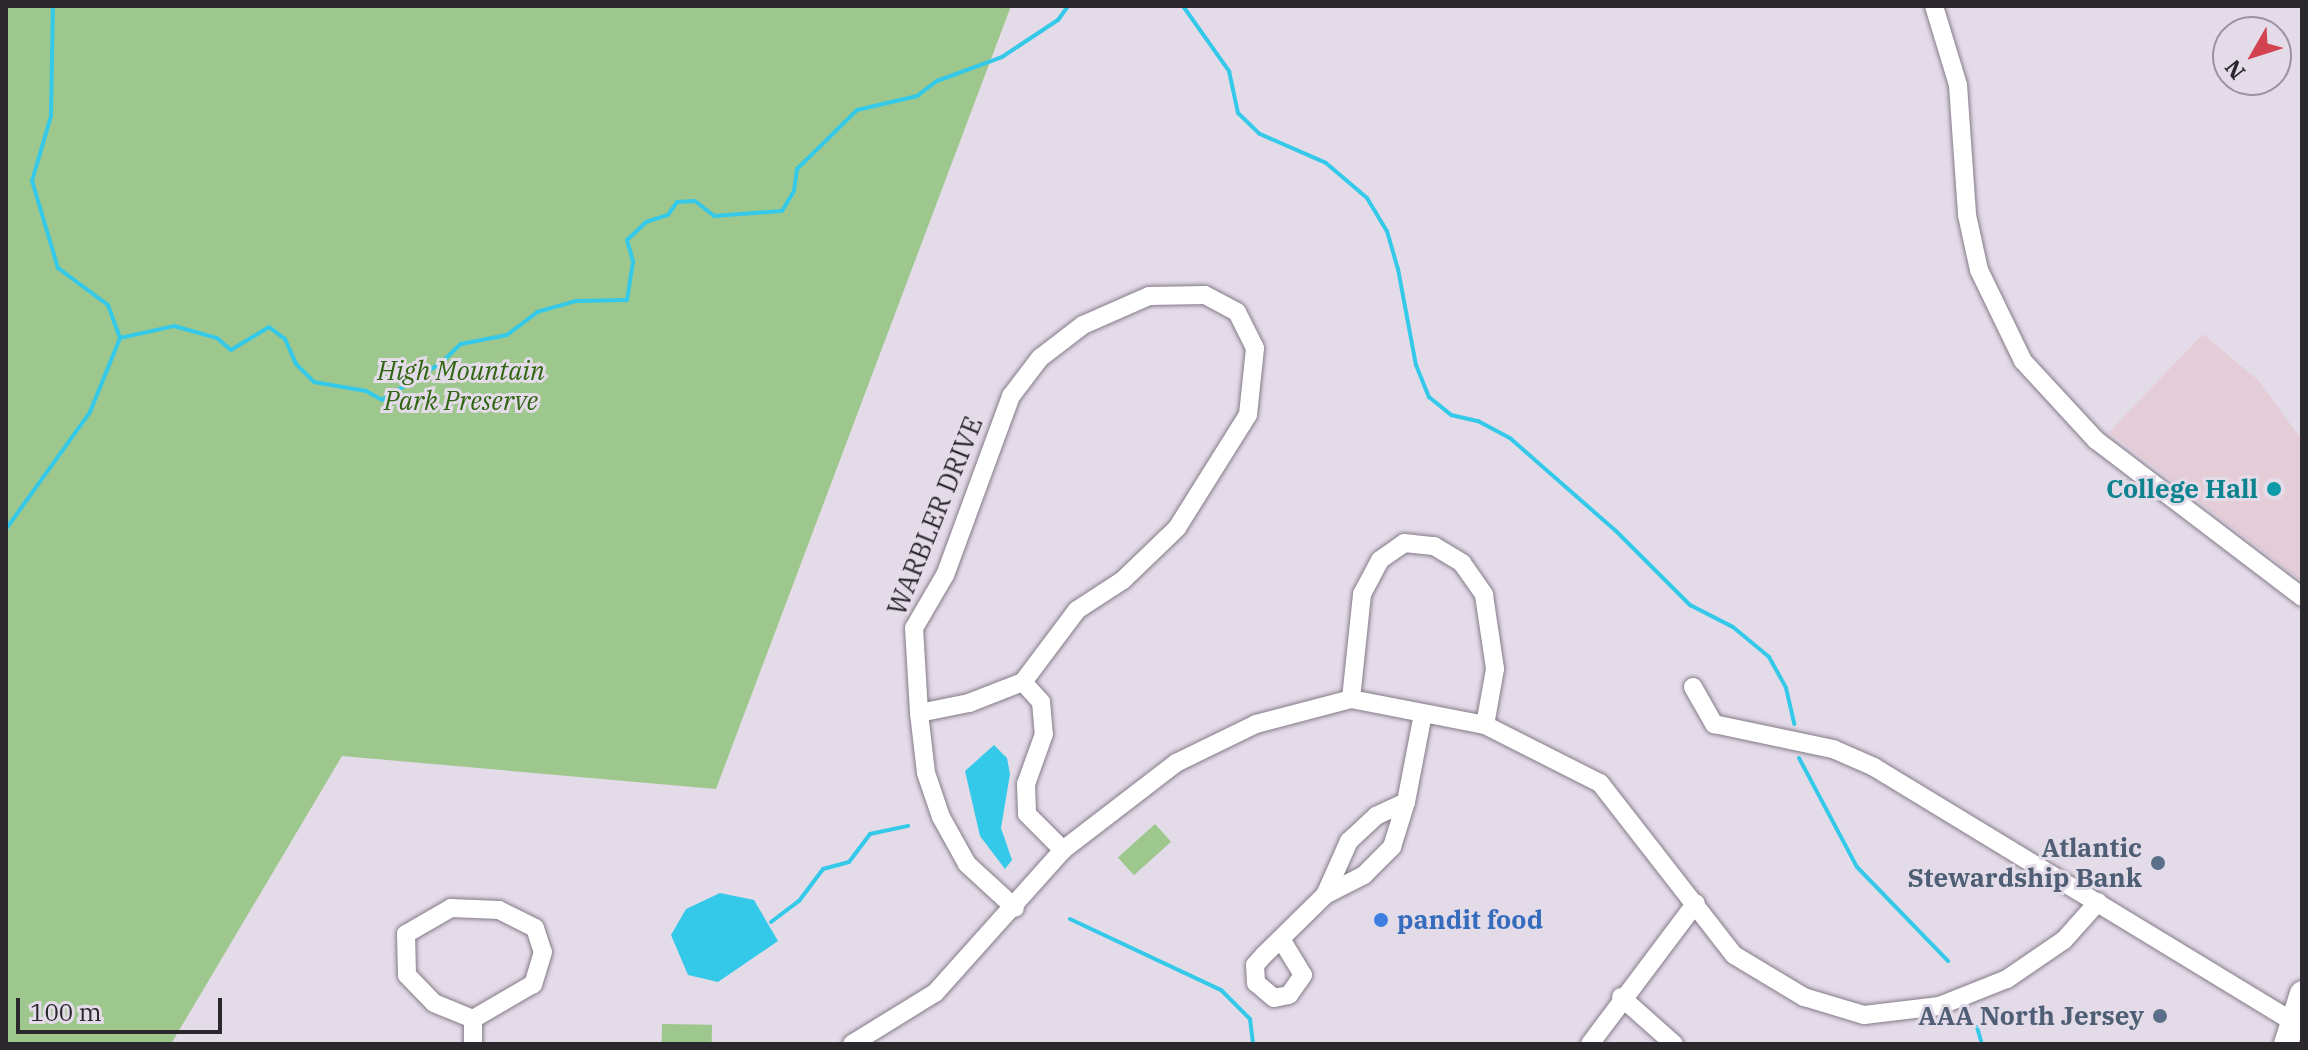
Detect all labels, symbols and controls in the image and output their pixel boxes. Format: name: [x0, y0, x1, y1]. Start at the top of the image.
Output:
north arrow: [2212, 16, 2292, 96]
text: N: [2218, 54, 2251, 86]
park label: High Mountain Park Preserve: [377, 355, 545, 416]
street label: WARBLER DRIVE: [881, 412, 989, 620]
place label: College Hall: [2106, 473, 2258, 505]
marker: College Hall: [2265, 480, 2283, 498]
place label: Atlantic Stewardship Bank: [1907, 832, 2142, 894]
marker: Atlantic Stewardship Bank: [2149, 854, 2167, 872]
place label: pandit food: [1397, 904, 1543, 936]
marker: pandit food: [1372, 911, 1390, 929]
scale bar: [20, 982, 226, 1032]
text: 100 m: [30, 996, 102, 1028]
place label: AAA North Jersey: [1918, 1000, 2144, 1032]
marker: AAA North Jersey: [2151, 1007, 2169, 1025]

